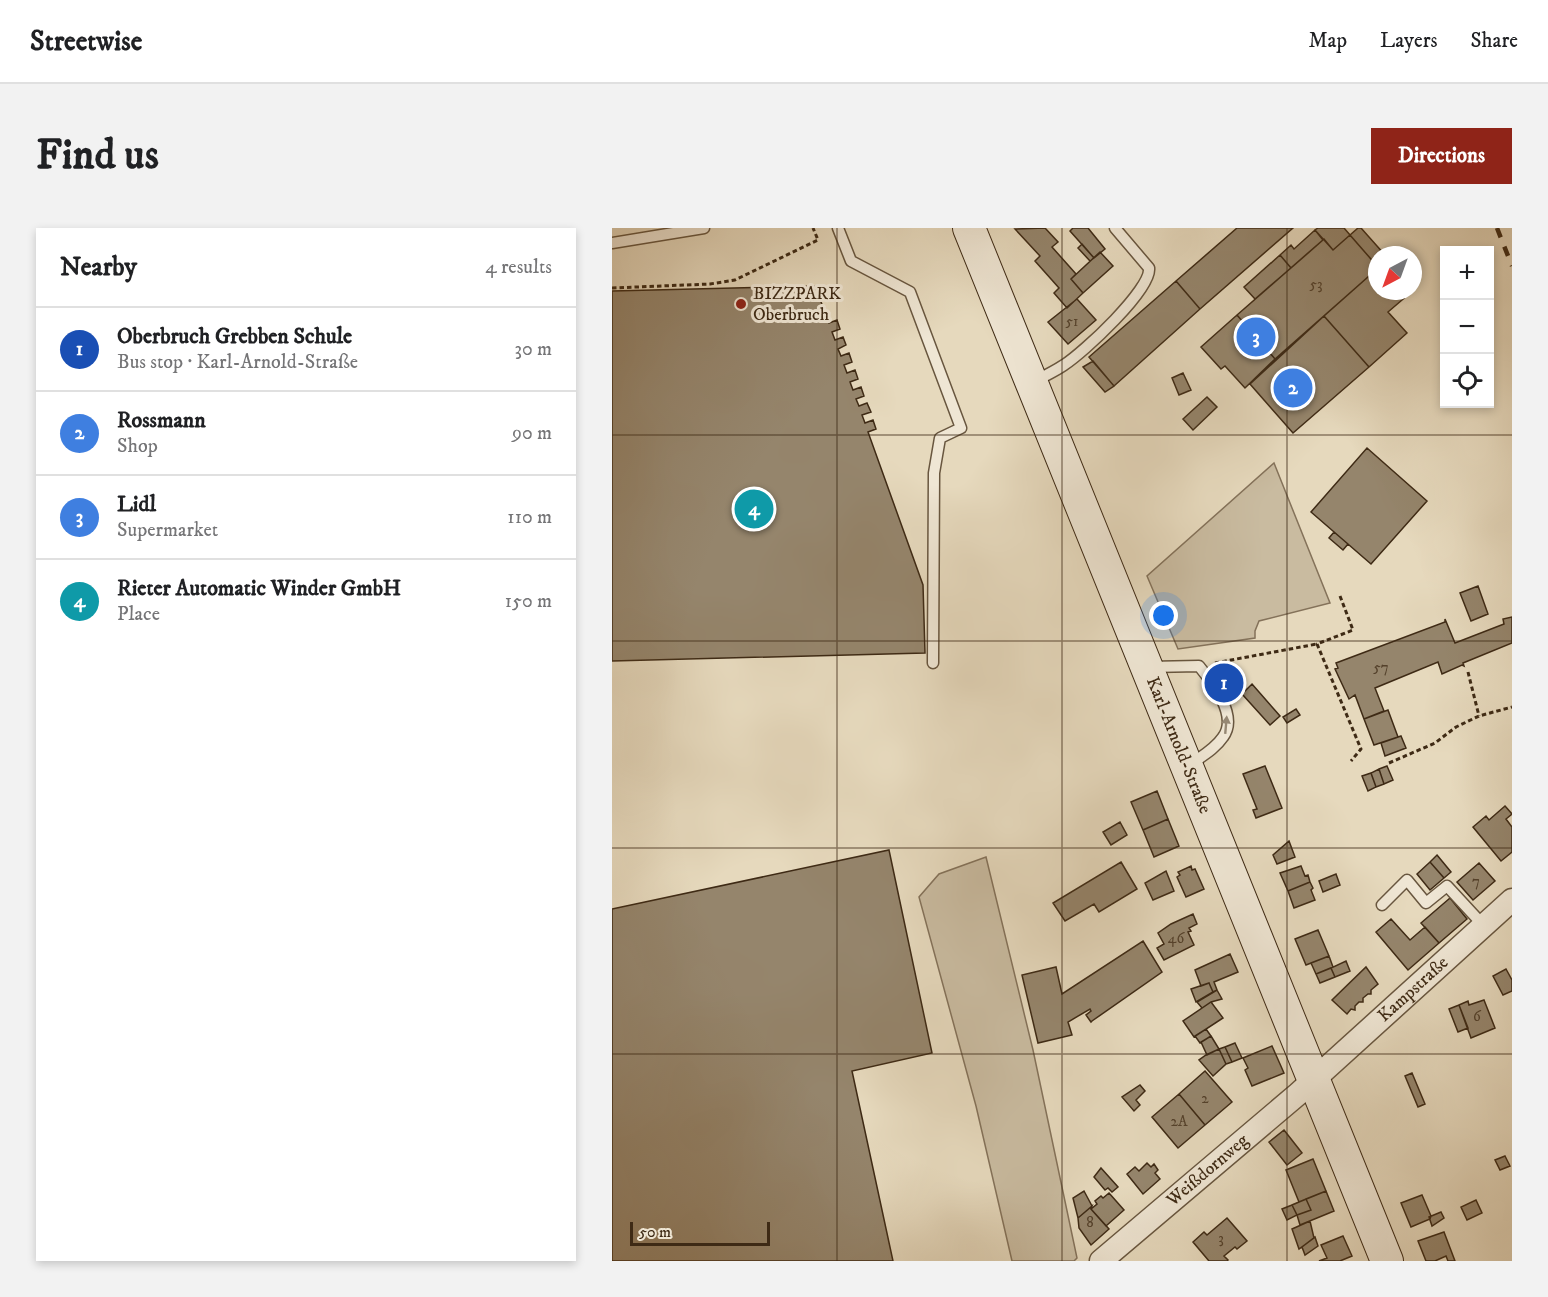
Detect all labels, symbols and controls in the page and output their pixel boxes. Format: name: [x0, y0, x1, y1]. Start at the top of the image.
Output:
text: Streetwise: [30, 24, 142, 59]
text: Map: [1308, 28, 1347, 54]
text: Layers: [1380, 28, 1438, 54]
text: Share: [1471, 28, 1518, 54]
button: Directions: [1371, 128, 1512, 184]
text: Find us: [36, 130, 159, 182]
north arrow: [1368, 246, 1422, 300]
map controls: [1440, 246, 1494, 408]
button: +: [1440, 246, 1494, 300]
text: Nearby: [60, 251, 137, 284]
text: 4 results: [485, 255, 552, 280]
house number: 53: [1309, 275, 1323, 294]
place label: BIZZPARK Oberbruch: [753, 283, 841, 326]
marker: BIZZPARK Oberbruch: [734, 297, 748, 311]
button: −: [1440, 300, 1494, 354]
house number: 51: [1066, 312, 1078, 331]
pin: 3: [1236, 314, 1276, 360]
text: Oberbruch Grebben Schule: [117, 323, 352, 350]
text: 1: [76, 337, 83, 362]
text: 30 m: [514, 337, 552, 362]
text: Bus stop · Karl-Arnold-Straße: [117, 350, 358, 375]
button: locate: [1440, 354, 1494, 408]
pin: 2: [1274, 366, 1312, 410]
text: Rossmann: [117, 407, 206, 434]
text: 2: [75, 421, 84, 446]
text: 90 m: [512, 421, 552, 446]
text: Shop: [117, 434, 158, 459]
pin: 4: [734, 486, 774, 532]
text: Lidl: [117, 491, 156, 518]
text: 3: [76, 505, 83, 530]
text: 110 m: [507, 505, 552, 530]
text: Supermarket: [117, 518, 218, 543]
text: Rieter Automatic Winder GmbH: [117, 575, 401, 602]
text: 4: [74, 589, 85, 614]
text: 150 m: [505, 589, 552, 614]
your location: [1149, 601, 1178, 630]
text: Place: [117, 602, 160, 627]
house number: 57: [1373, 658, 1389, 677]
pin: 1: [1204, 660, 1244, 706]
street label: Karl-Arnold-Straße: [1141, 674, 1216, 817]
one-way arrow: [1221, 716, 1231, 735]
house number: 7: [1472, 872, 1480, 891]
house number: 46: [1168, 929, 1185, 948]
street label: Kampstraße: [1374, 952, 1453, 1027]
house number: 6: [1473, 1007, 1482, 1026]
house number: 2: [1201, 1089, 1209, 1108]
house number: 2A: [1171, 1112, 1188, 1131]
street label: Weißdornweg: [1162, 1130, 1253, 1212]
house number: 8: [1086, 1213, 1094, 1232]
scale bar: [630, 1219, 770, 1246]
text: 50 m: [639, 1222, 671, 1242]
house number: 3: [1218, 1229, 1224, 1248]

